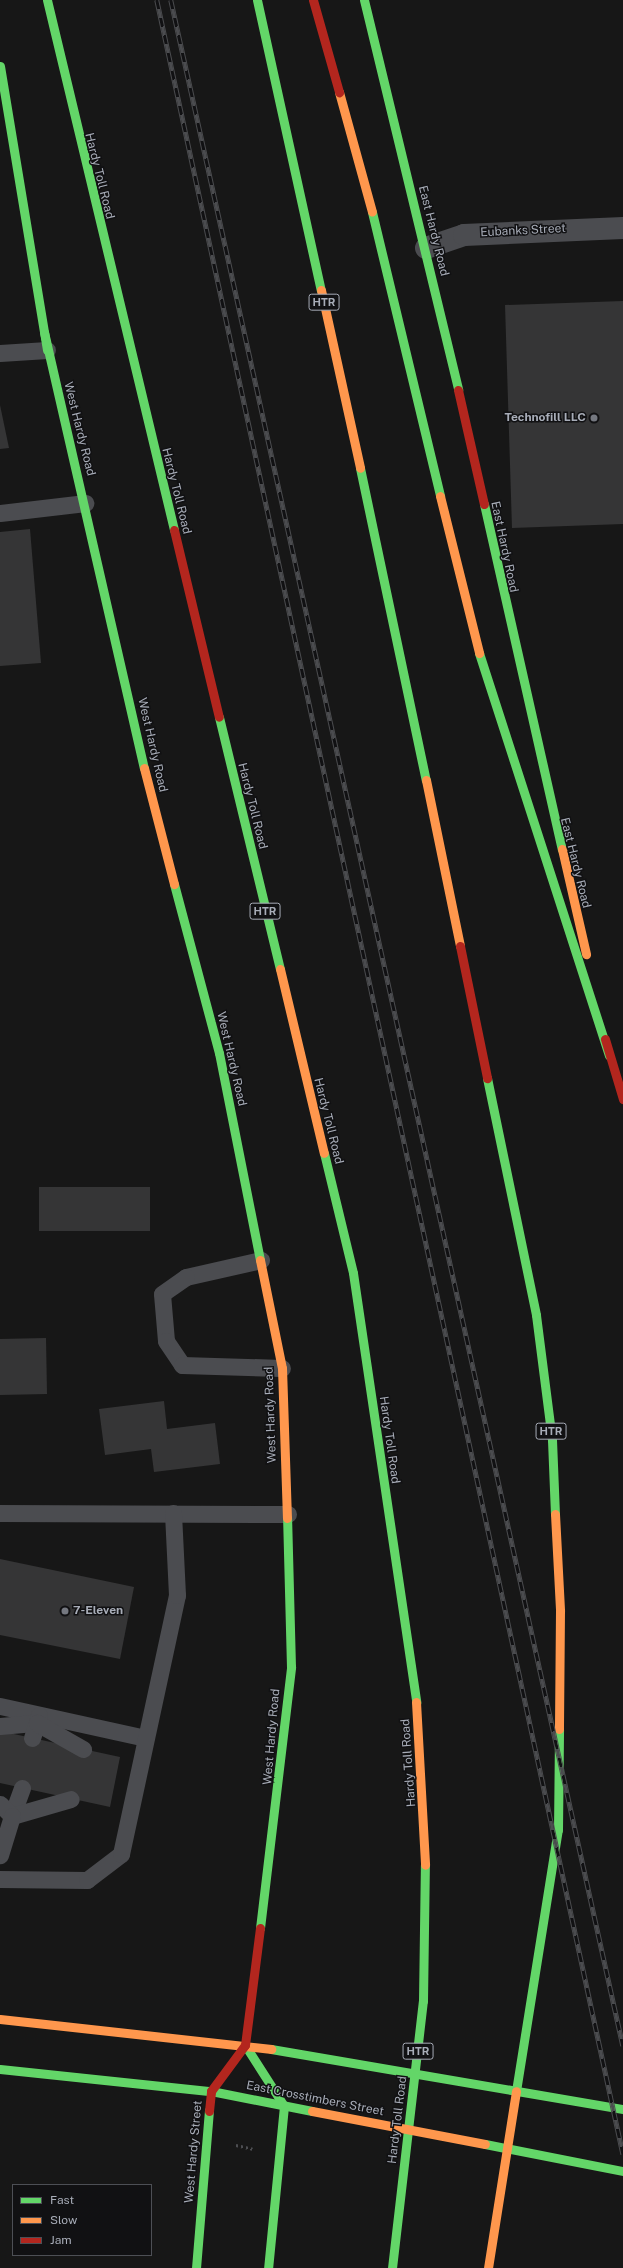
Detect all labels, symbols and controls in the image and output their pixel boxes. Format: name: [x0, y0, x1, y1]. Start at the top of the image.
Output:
street label: Hardy Toll Road: [81, 131, 117, 221]
street label: East Hardy Road: [415, 184, 451, 278]
street label: Eubanks Street: [480, 222, 566, 240]
road number: HTR: [308, 293, 340, 311]
street label: West Hardy Road: [60, 380, 98, 478]
place label: Technofill LLC: [504, 411, 586, 425]
marker: Technofill LLC: [589, 413, 599, 423]
street label: Hardy Toll Road: [158, 446, 194, 536]
street label: East Hardy Road: [487, 500, 521, 594]
street label: West Hardy Road: [134, 696, 170, 794]
street label: Hardy Toll Road: [234, 761, 270, 851]
street label: East Hardy Road: [557, 816, 593, 910]
road number: HTR: [249, 902, 281, 920]
street label: West Hardy Road: [213, 1010, 249, 1108]
street label: Hardy Toll Road: [310, 1076, 346, 1166]
street label: West Hardy Road: [262, 1367, 280, 1463]
street label: Hardy Toll Road: [376, 1395, 402, 1485]
road number: HTR: [535, 1422, 567, 1440]
place label: 7-Eleven: [73, 1604, 123, 1618]
marker: 7-Eleven: [60, 1606, 70, 1616]
street label: West Hardy Road: [261, 1688, 283, 1786]
street label: Hardy Toll Road: [399, 1718, 419, 1808]
road number: HTR: [402, 2042, 434, 2060]
street label: Hardy Toll Road: [385, 2075, 411, 2165]
street label: East Crosstimbers Street: [245, 2079, 385, 2119]
street label: West Hardy Street: [182, 2100, 206, 2204]
legend: [12, 2184, 152, 2256]
text: Fast: [50, 2193, 74, 2207]
text: Slow: [50, 2213, 77, 2227]
text: Jam: [50, 2233, 72, 2247]

